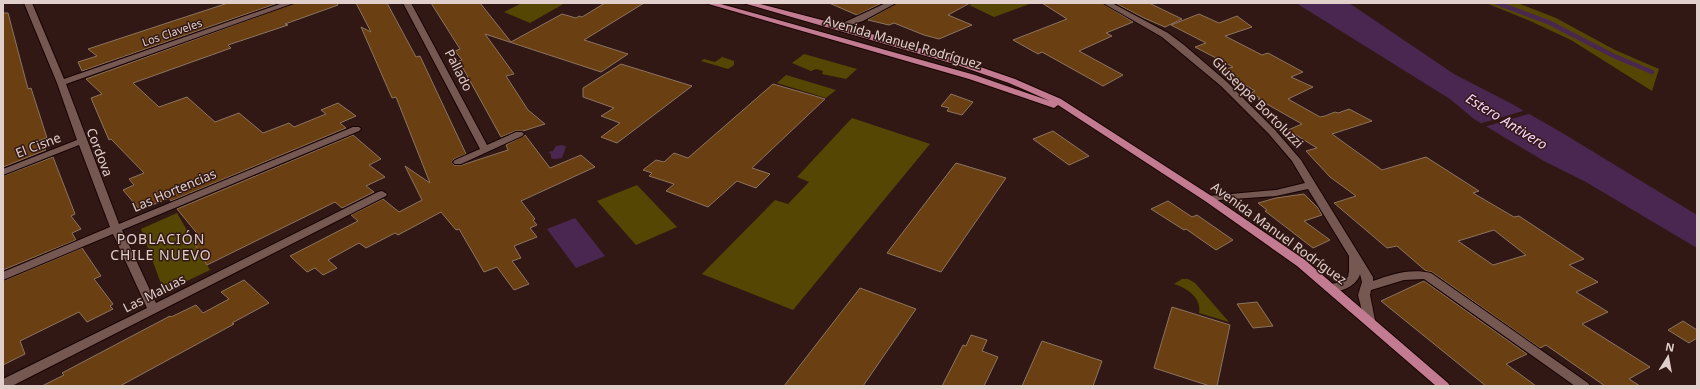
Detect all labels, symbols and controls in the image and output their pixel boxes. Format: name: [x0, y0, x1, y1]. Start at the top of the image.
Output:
street label: Avenida Manuel Rodríguez: [822, 11, 984, 73]
street label: Los Claveles: [140, 15, 204, 49]
street label: Pallado: [441, 46, 477, 94]
street label: Giuseppe Bortoluzzi: [1208, 52, 1308, 152]
water label: Estero Antivero: [1463, 88, 1551, 154]
street label: Cordova: [83, 125, 117, 179]
street label: El Cisne: [13, 128, 63, 162]
street label: Las Hortencias: [129, 164, 219, 216]
street label: Avenida Manuel Rodríguez: [1208, 178, 1350, 288]
district label: POBLACIÓN CHILE NUEVO: [110, 229, 212, 264]
street label: Las Maluas: [120, 270, 188, 316]
north arrow: [1648, 337, 1688, 377]
text: N: [1664, 338, 1676, 355]

